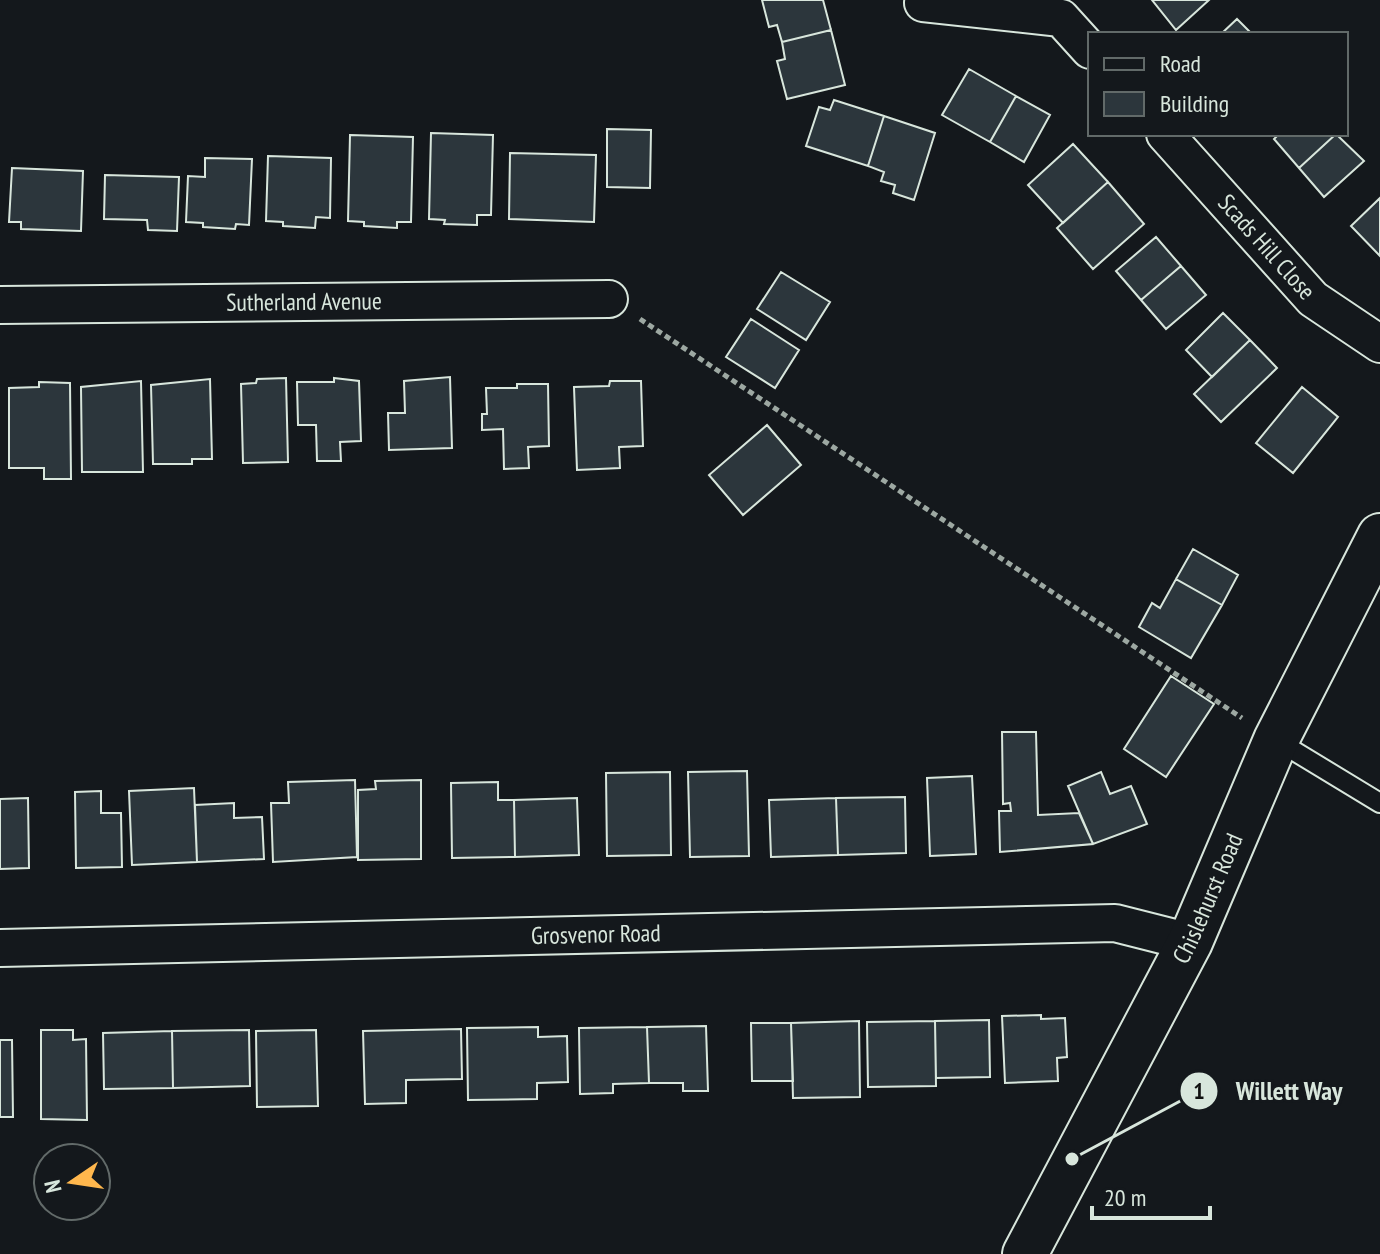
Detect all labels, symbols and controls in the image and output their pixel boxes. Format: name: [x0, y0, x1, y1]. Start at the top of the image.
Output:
legend: [1088, 32, 1348, 136]
text: Road: [1160, 48, 1201, 79]
text: Building: [1160, 88, 1229, 119]
street label: Scads Hill Close: [1211, 188, 1322, 306]
street label: Sutherland Avenue: [226, 285, 382, 318]
street label: Chislehurst Road: [1165, 829, 1249, 969]
street label: Grosvenor Road: [531, 917, 661, 951]
callout: Willett Way: [1179, 1066, 1359, 1116]
text: Willett Way: [1235, 1074, 1343, 1107]
text: 1: [1193, 1075, 1205, 1106]
north arrow: [32, 1142, 112, 1222]
scale bar: [1092, 1170, 1210, 1220]
text: N: [38, 1178, 67, 1195]
text: 20 m: [1104, 1182, 1146, 1213]

